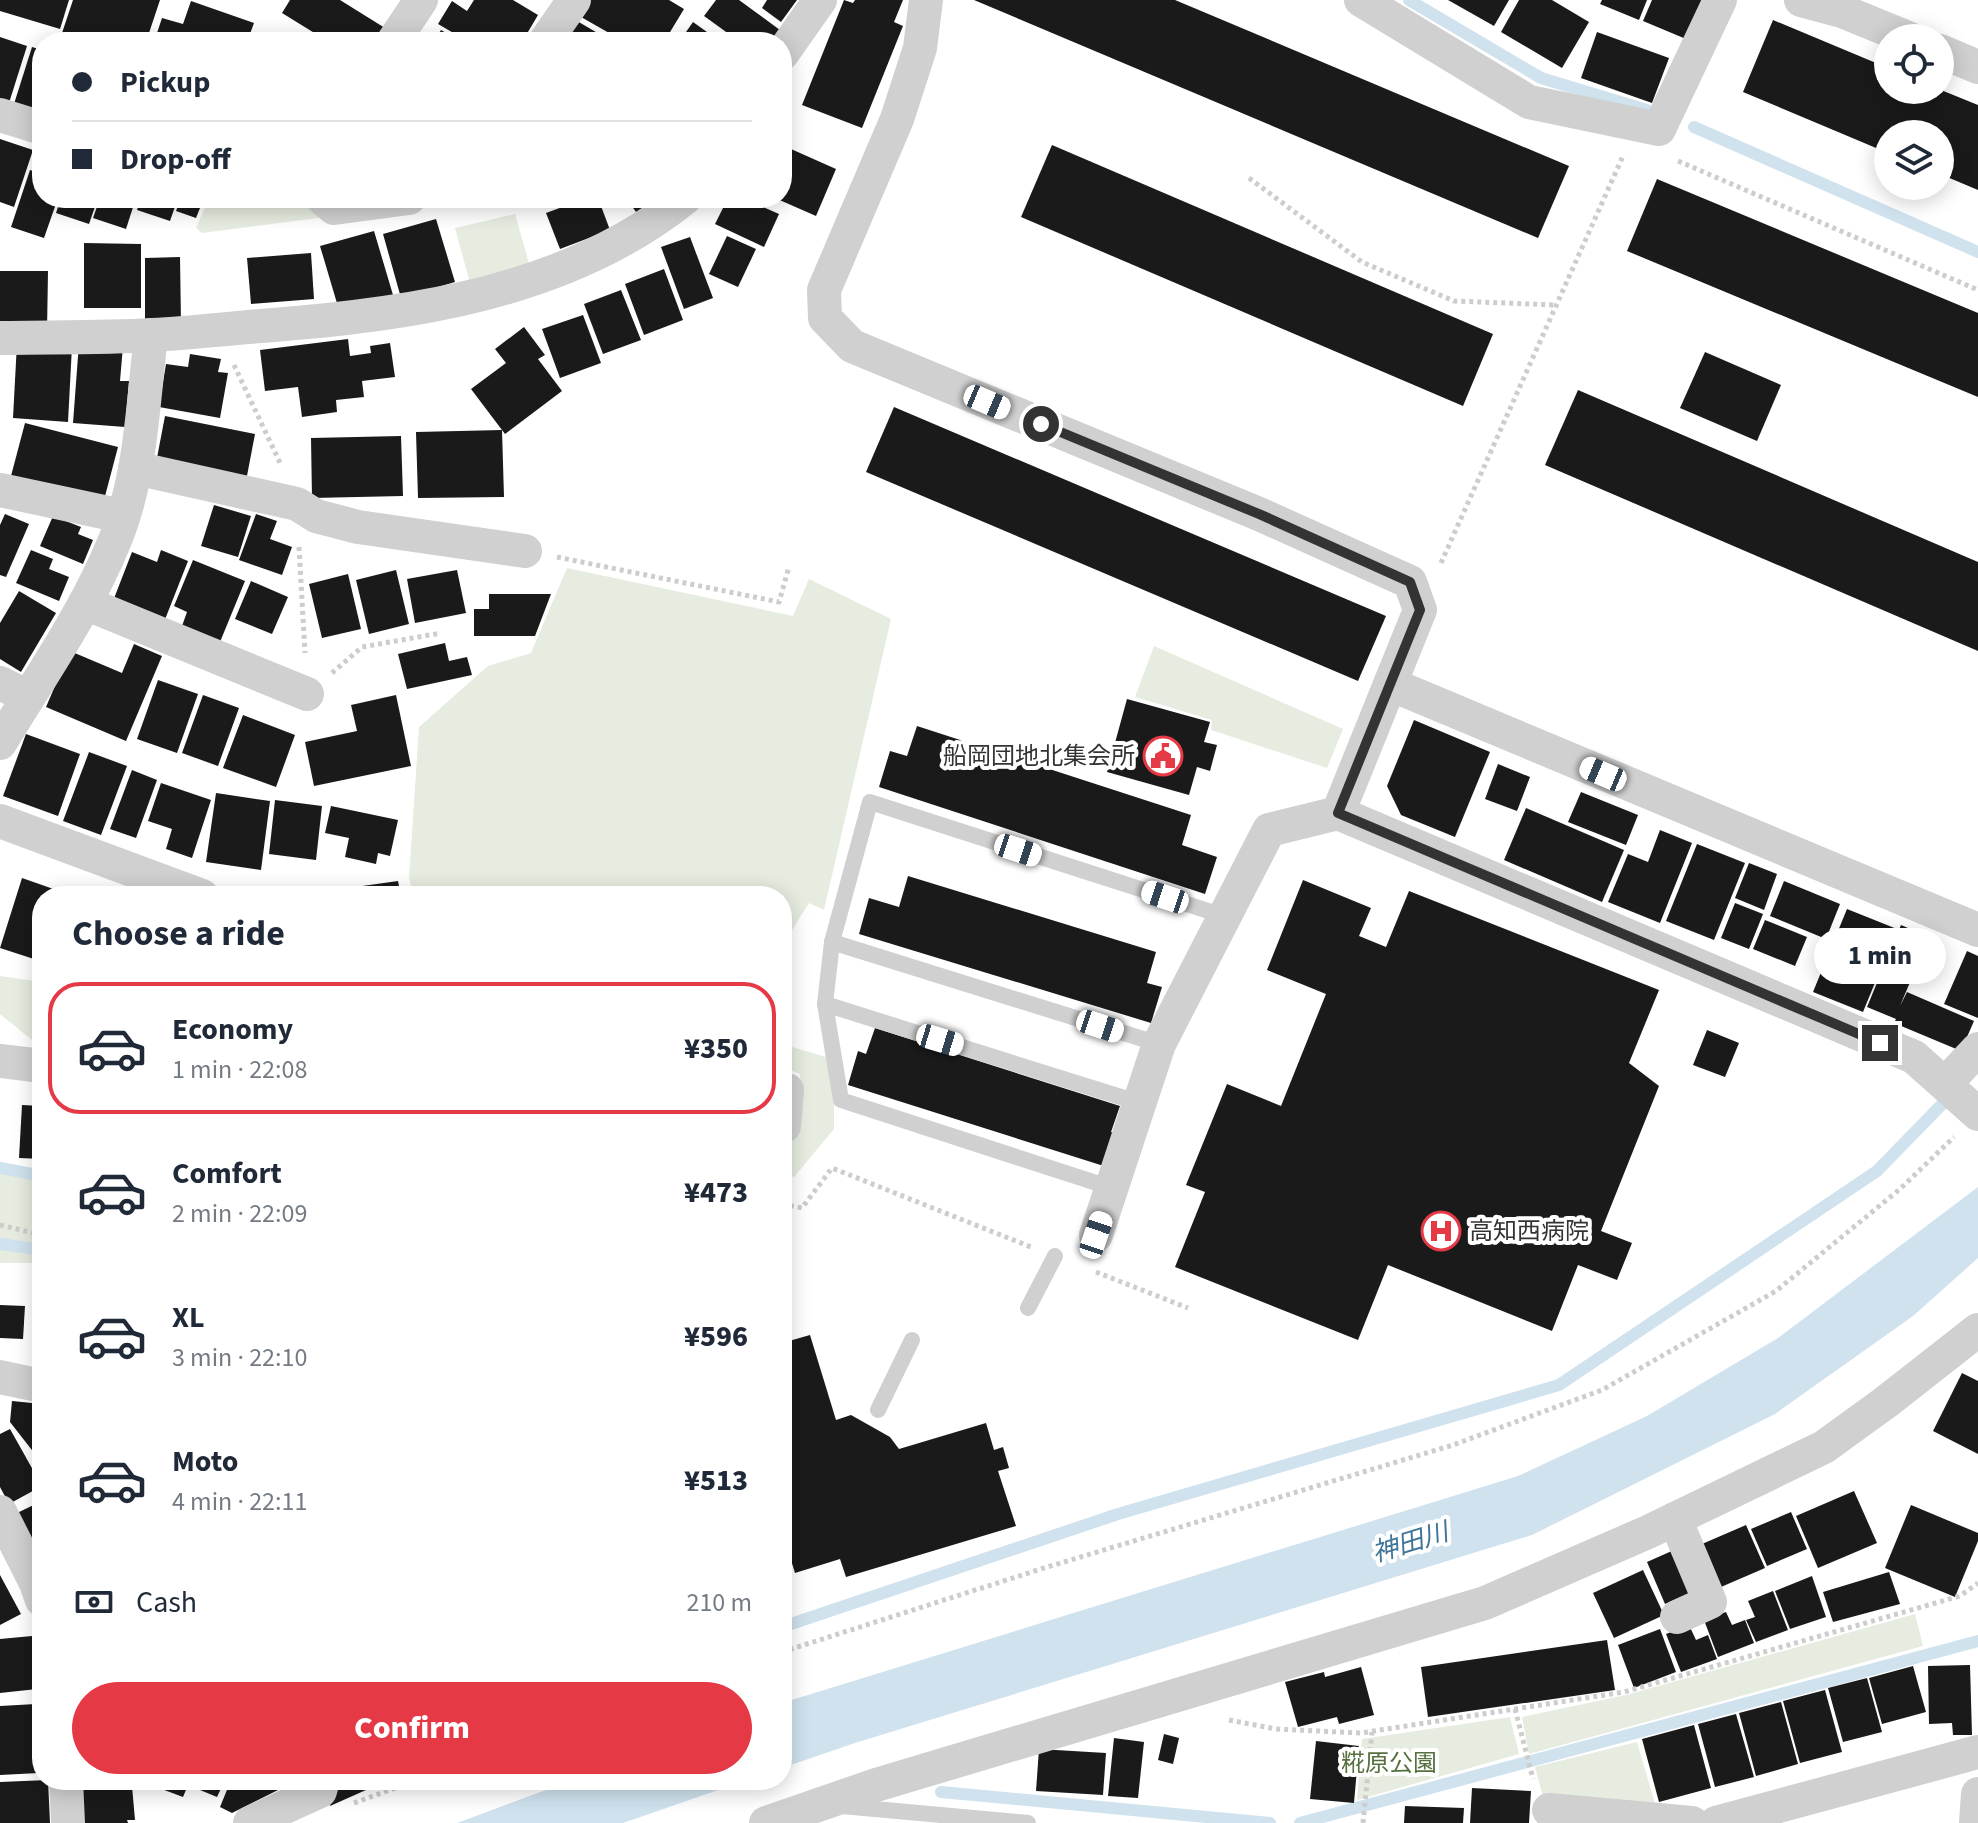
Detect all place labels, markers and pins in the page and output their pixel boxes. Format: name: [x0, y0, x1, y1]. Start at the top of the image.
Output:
public building icon: 船岡団地北集会所: [1142, 735, 1184, 777]
place label: 船岡団地北集会所: [943, 739, 1135, 774]
hospital icon: 高知西病院: [1420, 1210, 1462, 1252]
place label: 高知西病院: [1469, 1214, 1589, 1249]

